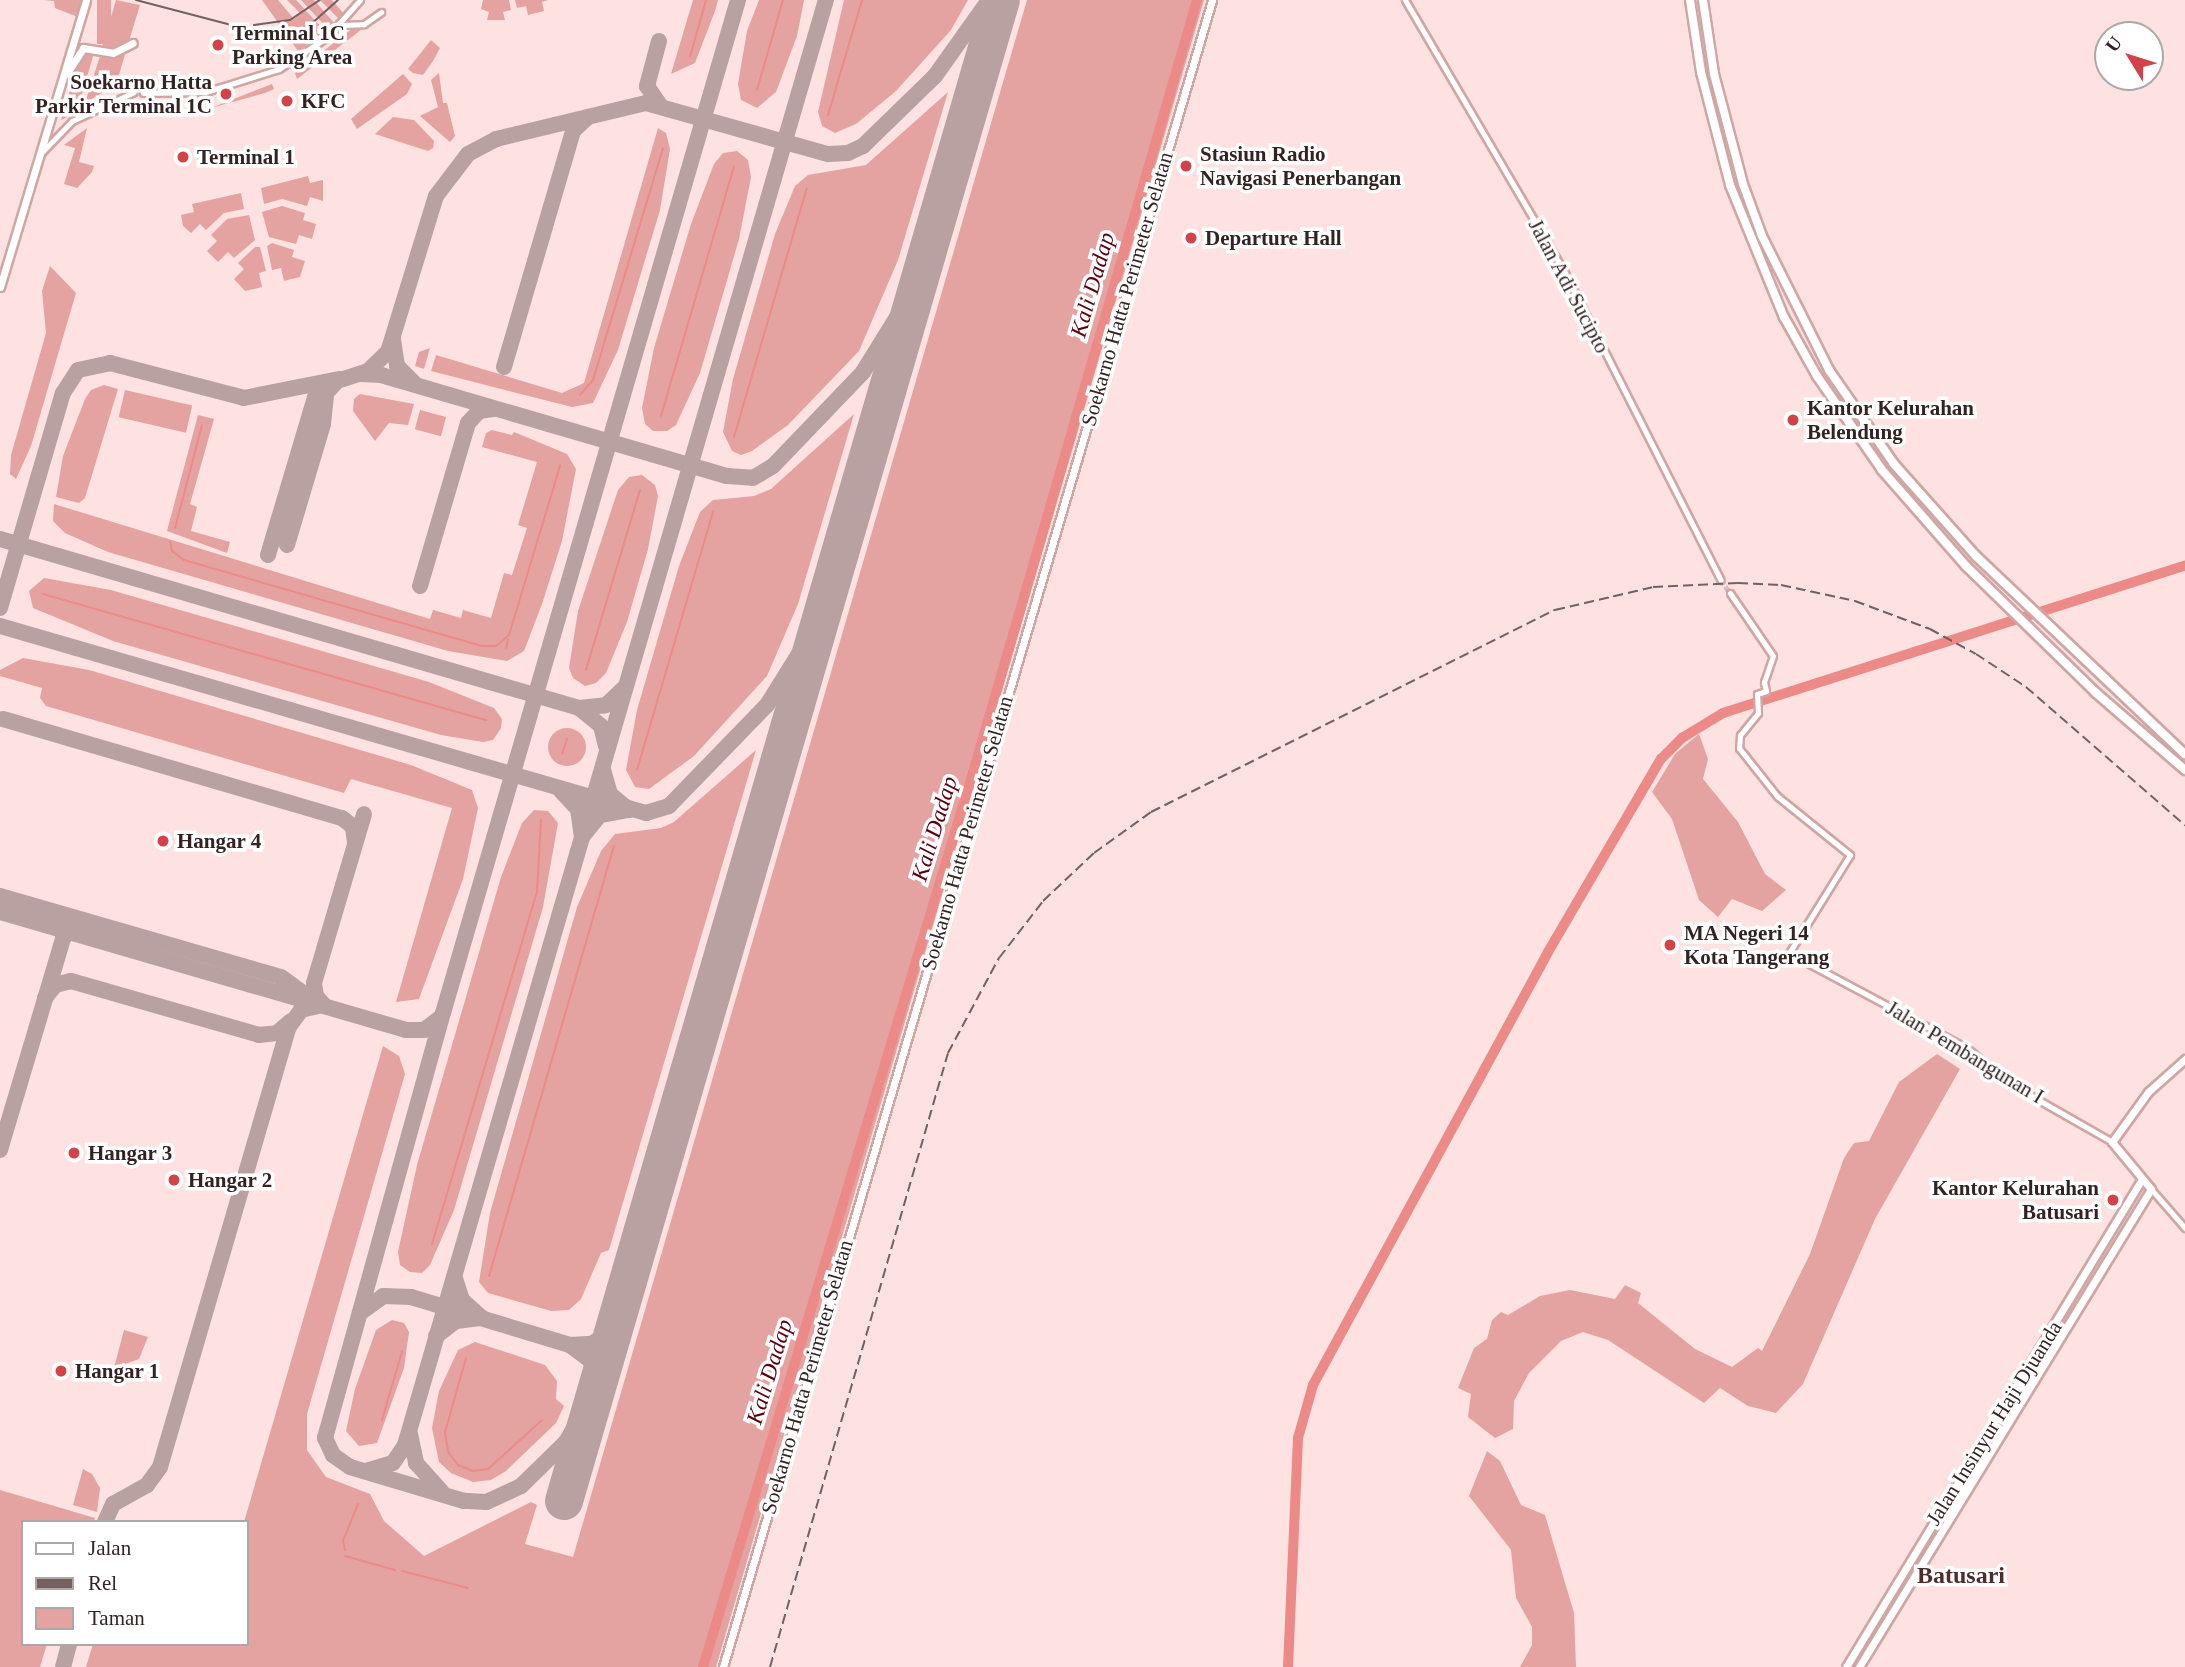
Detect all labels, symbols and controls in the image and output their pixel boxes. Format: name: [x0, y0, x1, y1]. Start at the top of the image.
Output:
place label: Terminal 1C Parking Area: [232, 20, 354, 70]
north arrow: [2094, 21, 2164, 91]
text: U: [2101, 32, 2126, 56]
marker: Terminal 1C Parking Area: [210, 37, 226, 53]
place label: Soekarno Hatta Parkir Terminal 1C: [34, 69, 212, 119]
marker: Soekarno Hatta Parkir Terminal 1C: [218, 86, 234, 102]
place label: KFC: [301, 88, 345, 114]
marker: KFC: [279, 93, 295, 109]
place label: Stasiun Radio Navigasi Penerbangan: [1200, 141, 1401, 191]
place label: Terminal 1: [197, 144, 295, 170]
marker: Terminal 1: [175, 149, 191, 165]
street label: Soekarno Hatta Perimeter Selatan: [1076, 149, 1178, 429]
marker: Stasiun Radio Navigasi Penerbangan: [1178, 158, 1194, 174]
street label: Jalan Adi Sucipto: [1523, 214, 1615, 358]
place label: Departure Hall: [1205, 225, 1342, 251]
water label: Kali Dadap: [1065, 229, 1121, 341]
marker: Departure Hall: [1183, 230, 1199, 246]
place label: Kantor Kelurahan Belendung: [1807, 395, 1974, 445]
marker: Kantor Kelurahan Belendung: [1785, 412, 1801, 428]
street label: Soekarno Hatta Perimeter Selatan: [916, 693, 1018, 973]
water label: Kali Dadap: [906, 773, 964, 885]
place label: Hangar 4: [177, 828, 262, 854]
marker: Hangar 4: [155, 833, 171, 849]
place label: MA Negeri 14 Kota Tangerang: [1684, 920, 1830, 970]
marker: MA Negeri 14 Kota Tangerang: [1662, 937, 1678, 953]
street label: Jalan Pembangunan I: [1882, 995, 2048, 1109]
place label: Hangar 3: [88, 1140, 173, 1166]
marker: Hangar 3: [66, 1145, 82, 1161]
place label: Hangar 2: [188, 1167, 273, 1193]
marker: Hangar 2: [166, 1172, 182, 1188]
place label: Kantor Kelurahan Batusari: [1932, 1175, 2099, 1225]
marker: Kantor Kelurahan Batusari: [2105, 1192, 2121, 1208]
street label: Soekarno Hatta Perimeter Selatan: [756, 1237, 858, 1517]
water label: Kali Dadap: [741, 1316, 799, 1428]
street label: Jalan Insinyur Haji Djuanda: [1921, 1316, 2067, 1530]
place label: Hangar 1: [75, 1358, 160, 1384]
marker: Hangar 1: [53, 1363, 69, 1379]
legend: [21, 1520, 248, 1646]
text: Jalan: [88, 1536, 131, 1560]
district label: Batusari: [1917, 1562, 2005, 1590]
text: Rel: [88, 1571, 117, 1595]
text: Taman: [88, 1606, 145, 1630]

